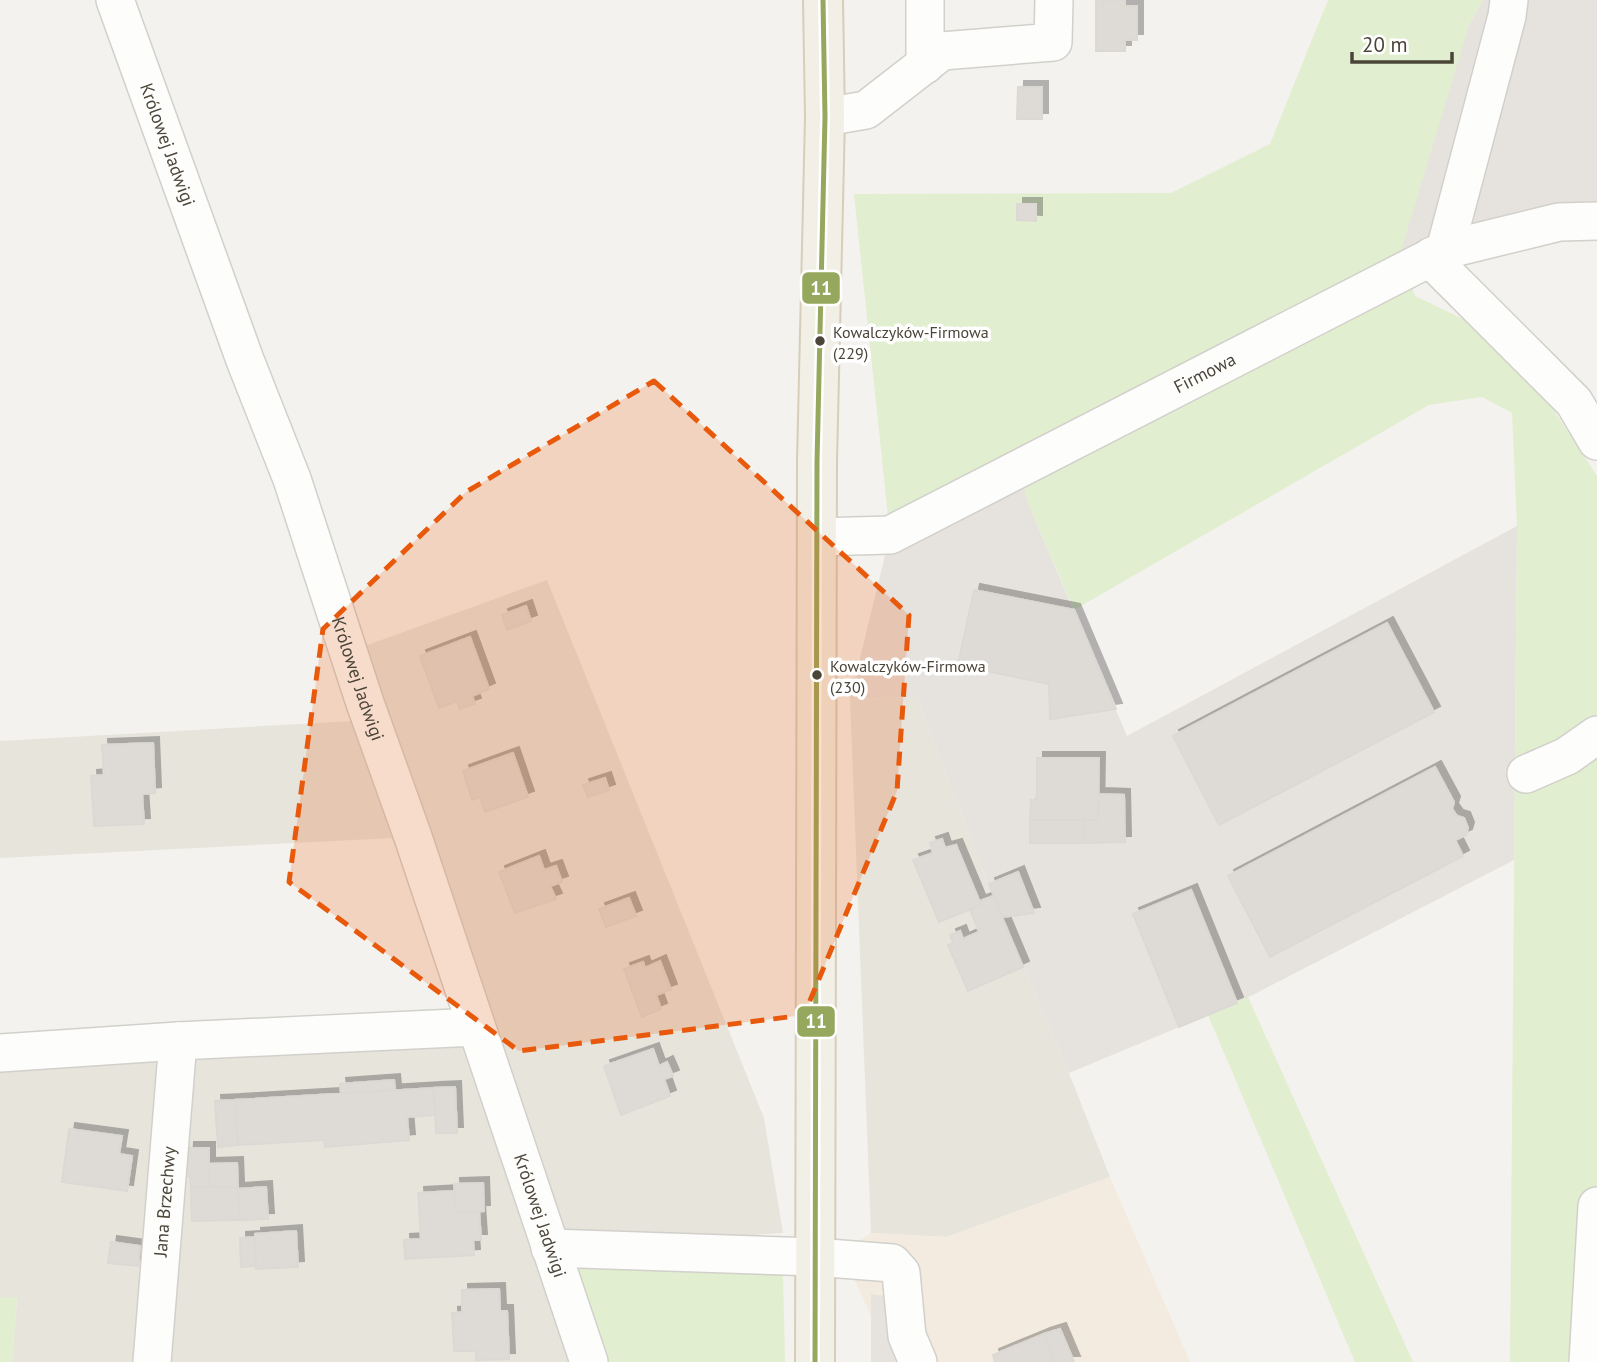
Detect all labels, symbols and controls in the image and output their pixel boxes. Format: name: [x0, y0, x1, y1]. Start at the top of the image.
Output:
scale bar: [1352, 21, 1452, 65]
text: 20 m: [1362, 31, 1408, 58]
street label: Królowej Jadwigi: [135, 80, 201, 209]
line badge: 11: [801, 271, 841, 305]
text: 11: [810, 276, 832, 300]
place label: Kowalczyków-Firmowa (229): [833, 322, 989, 363]
marker: Kowalczyków-Firmowa (229): [813, 334, 827, 348]
street label: Firmowa: [1170, 347, 1239, 398]
street label: Królowej Jadwigi: [327, 614, 390, 744]
place label: Kowalczyków-Firmowa (230): [830, 656, 986, 697]
marker: Kowalczyków-Firmowa (230): [810, 668, 824, 682]
line badge: 11: [796, 1005, 836, 1038]
text: 11: [805, 1009, 827, 1033]
street label: Jana Brzechwy: [148, 1145, 180, 1259]
street label: Królowej Jadwigi: [509, 1151, 572, 1280]

